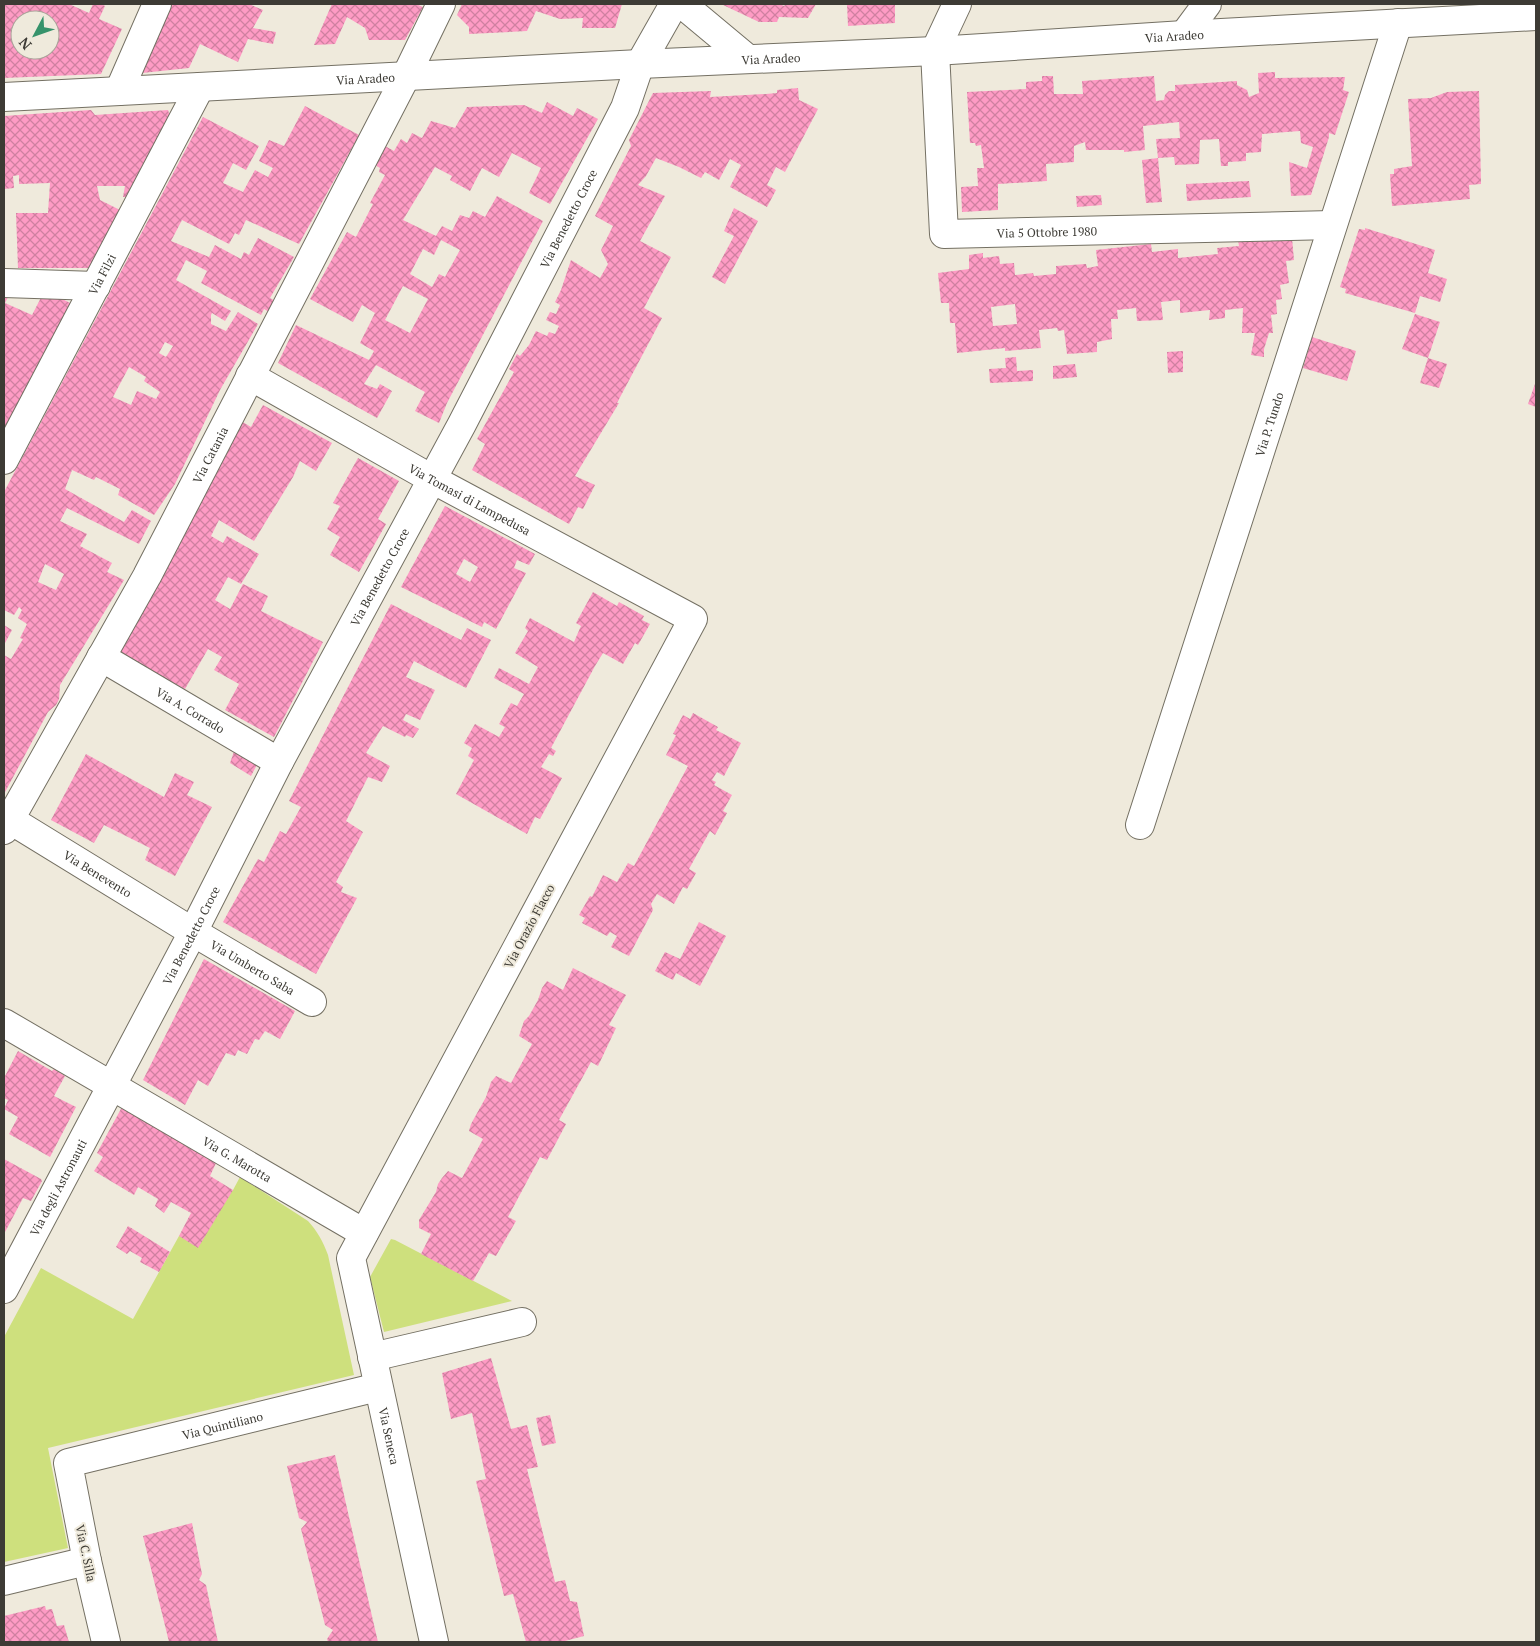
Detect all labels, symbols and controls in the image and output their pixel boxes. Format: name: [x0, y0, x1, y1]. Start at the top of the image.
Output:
north arrow: [10, 10, 60, 60]
street label: Via Aradeo: [1145, 26, 1205, 45]
text: N: [14, 33, 35, 54]
street label: Via Aradeo: [741, 49, 801, 67]
street label: Via Aradeo: [336, 69, 396, 87]
street label: Via Benedetto Croce: [536, 167, 600, 270]
street label: Via 5 Ottobre 1980: [997, 223, 1097, 240]
street label: Via Filzi: [85, 251, 119, 297]
street label: Via P. Tundo: [1252, 390, 1286, 458]
street label: Via Catania: [189, 424, 231, 486]
street label: Via Tomasi di Lampedusa: [406, 460, 533, 538]
street label: Via Benedetto Croce: [347, 525, 412, 628]
street label: Via A. Corrado: [153, 684, 228, 736]
street label: Via Benevento: [61, 847, 135, 900]
street label: Via Orazio Flacco: [501, 881, 558, 971]
street label: Via Benedetto Croce: [159, 883, 223, 987]
street label: Via Umberto Saba: [208, 936, 298, 998]
street label: Via G. Marotta: [200, 1133, 274, 1185]
street label: Via degli Astronauti: [26, 1136, 90, 1238]
street label: Via Seneca: [376, 1406, 403, 1466]
street label: Via Quintiliano: [181, 1408, 265, 1442]
street label: Via C. Silla: [73, 1523, 99, 1583]

